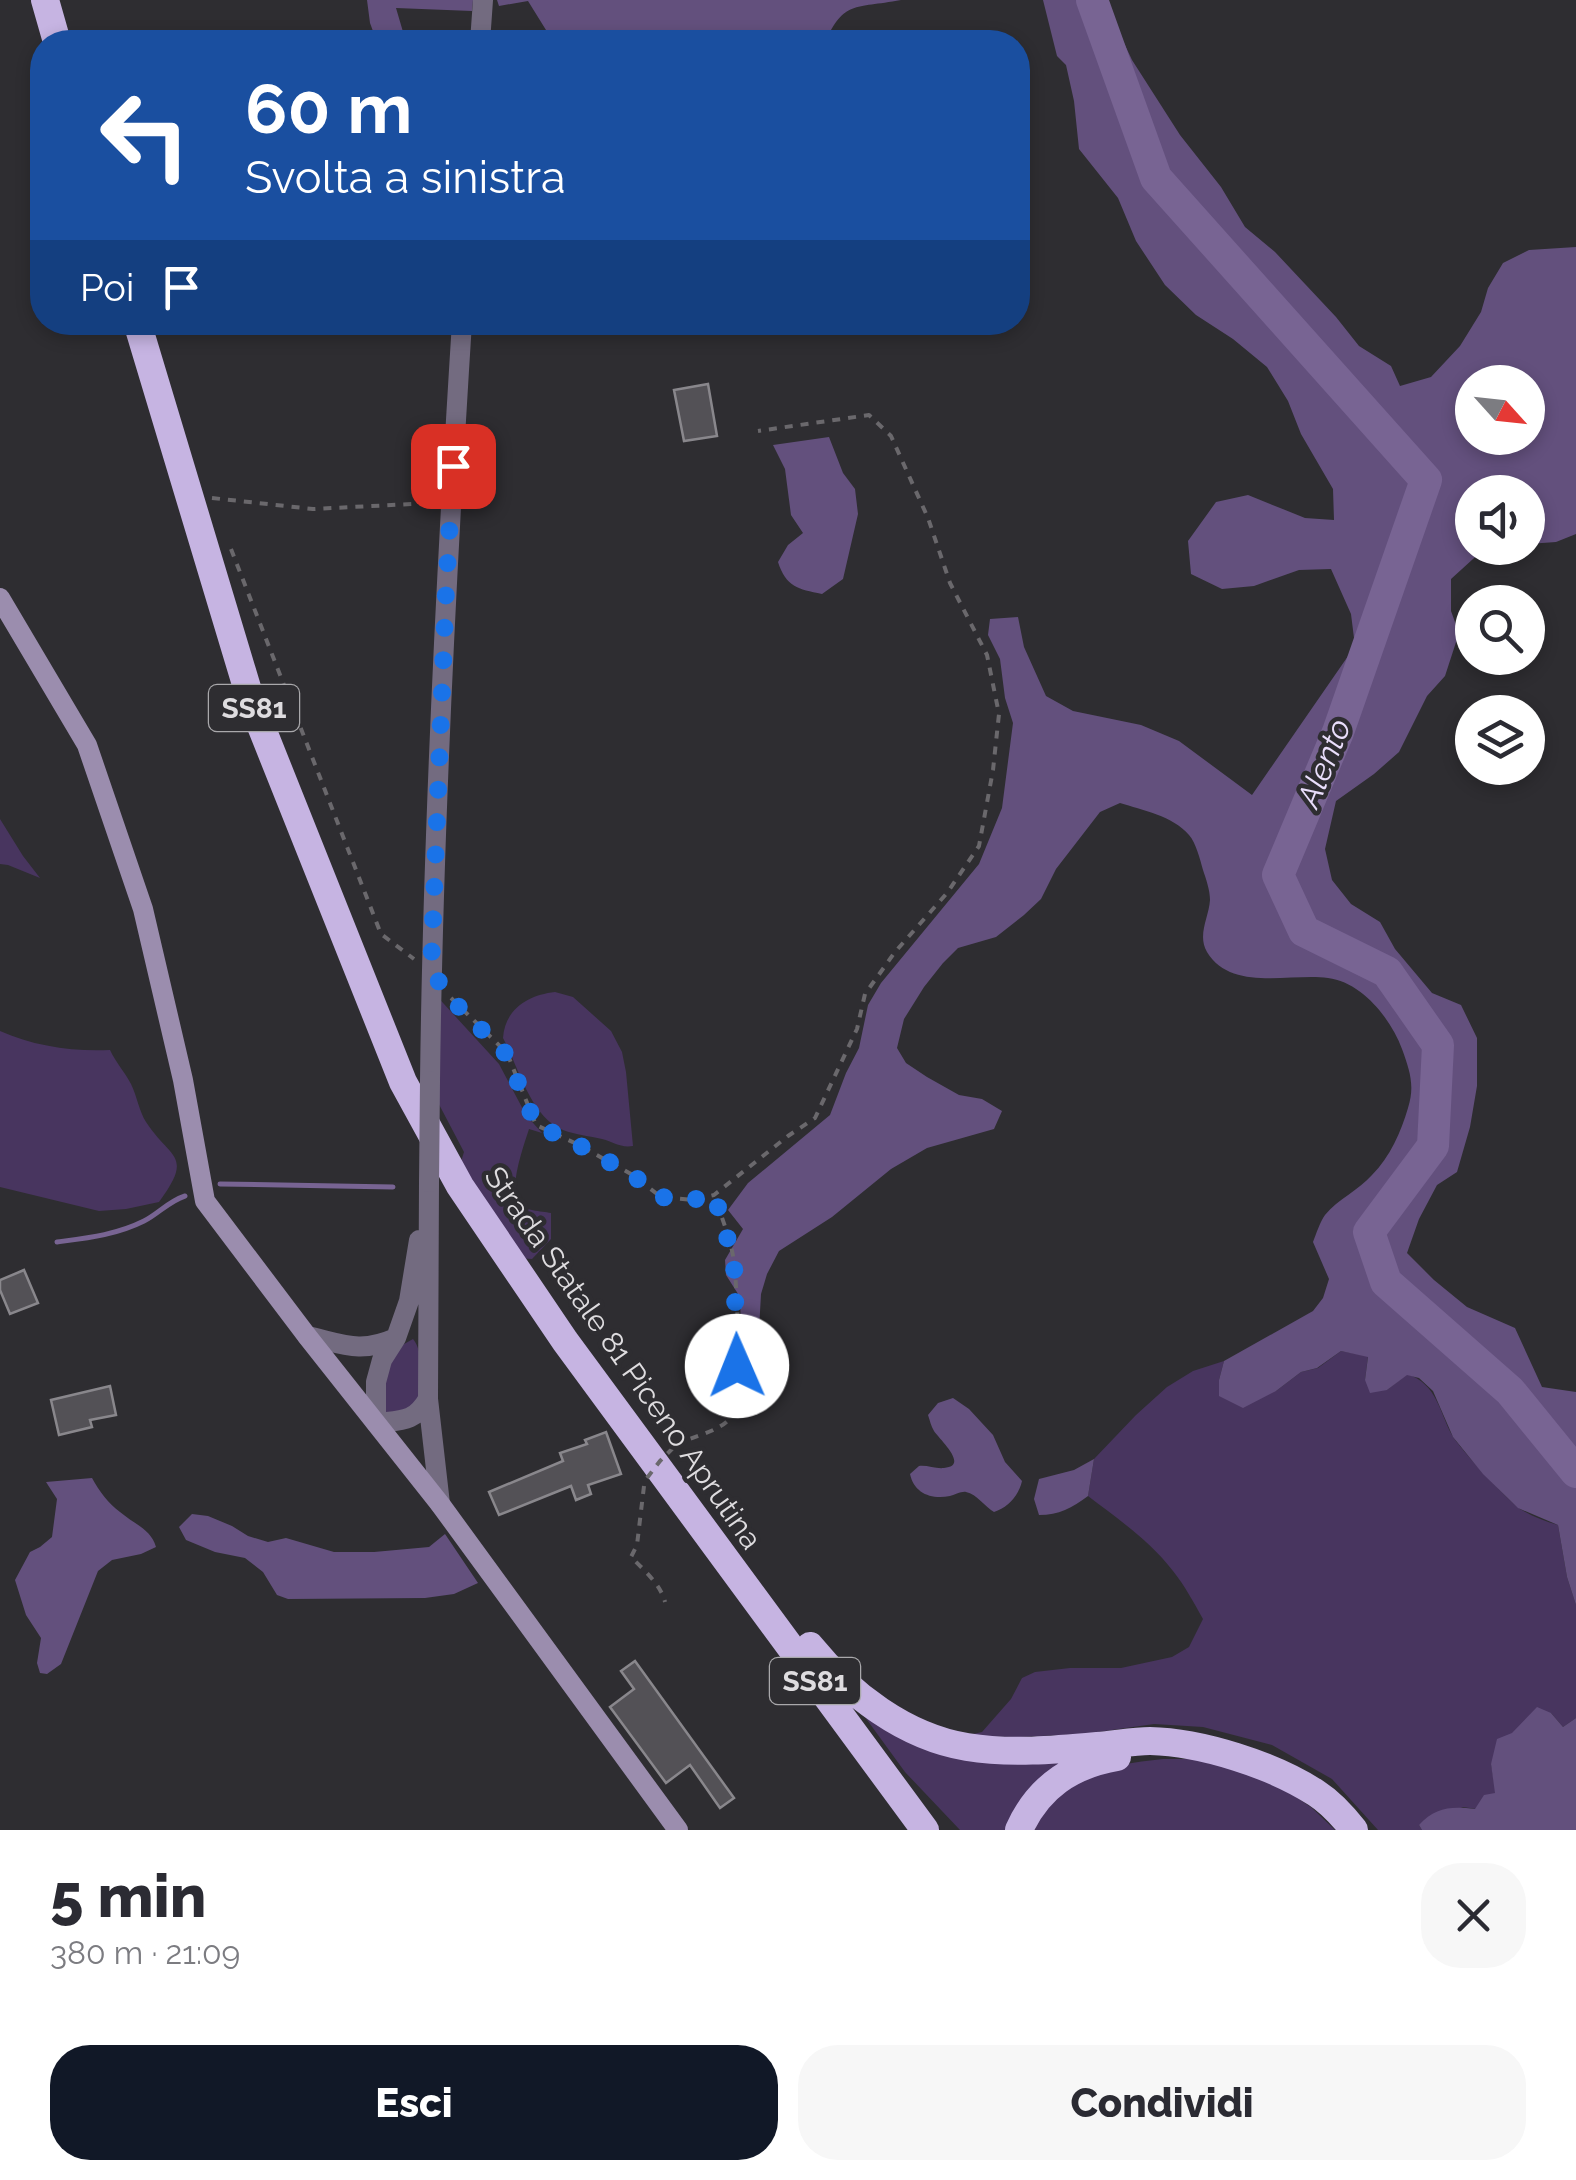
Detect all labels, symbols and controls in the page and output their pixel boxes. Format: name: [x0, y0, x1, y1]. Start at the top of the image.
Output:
text: 60 m: [245, 67, 412, 149]
icon: left: [80, 70, 210, 200]
text: Svolta a sinistra: [245, 151, 565, 204]
icon: arrive: [154, 260, 209, 315]
text: Poi: [80, 265, 134, 310]
north arrow: [1455, 365, 1545, 455]
map controls: [1455, 365, 1545, 785]
pin: [411, 424, 496, 509]
icon: arrive: [426, 439, 481, 494]
button: sound: [1455, 475, 1545, 565]
button: search: [1455, 585, 1545, 675]
road number: SS81: [209, 685, 299, 731]
button: layers: [1455, 695, 1545, 785]
water label: Alento: [1288, 713, 1358, 814]
street label: Strada Statale 81 Piceno Aprutina: [478, 1160, 769, 1556]
position arrow: [685, 1314, 789, 1418]
road number: SS81: [770, 1658, 860, 1704]
text: 5 min: [50, 1861, 206, 1931]
button: close: [1421, 1863, 1526, 1968]
text: 380 m · 21:09: [50, 1934, 240, 1971]
button: Esci: [50, 2045, 778, 2160]
button: Condividi: [798, 2045, 1526, 2160]

